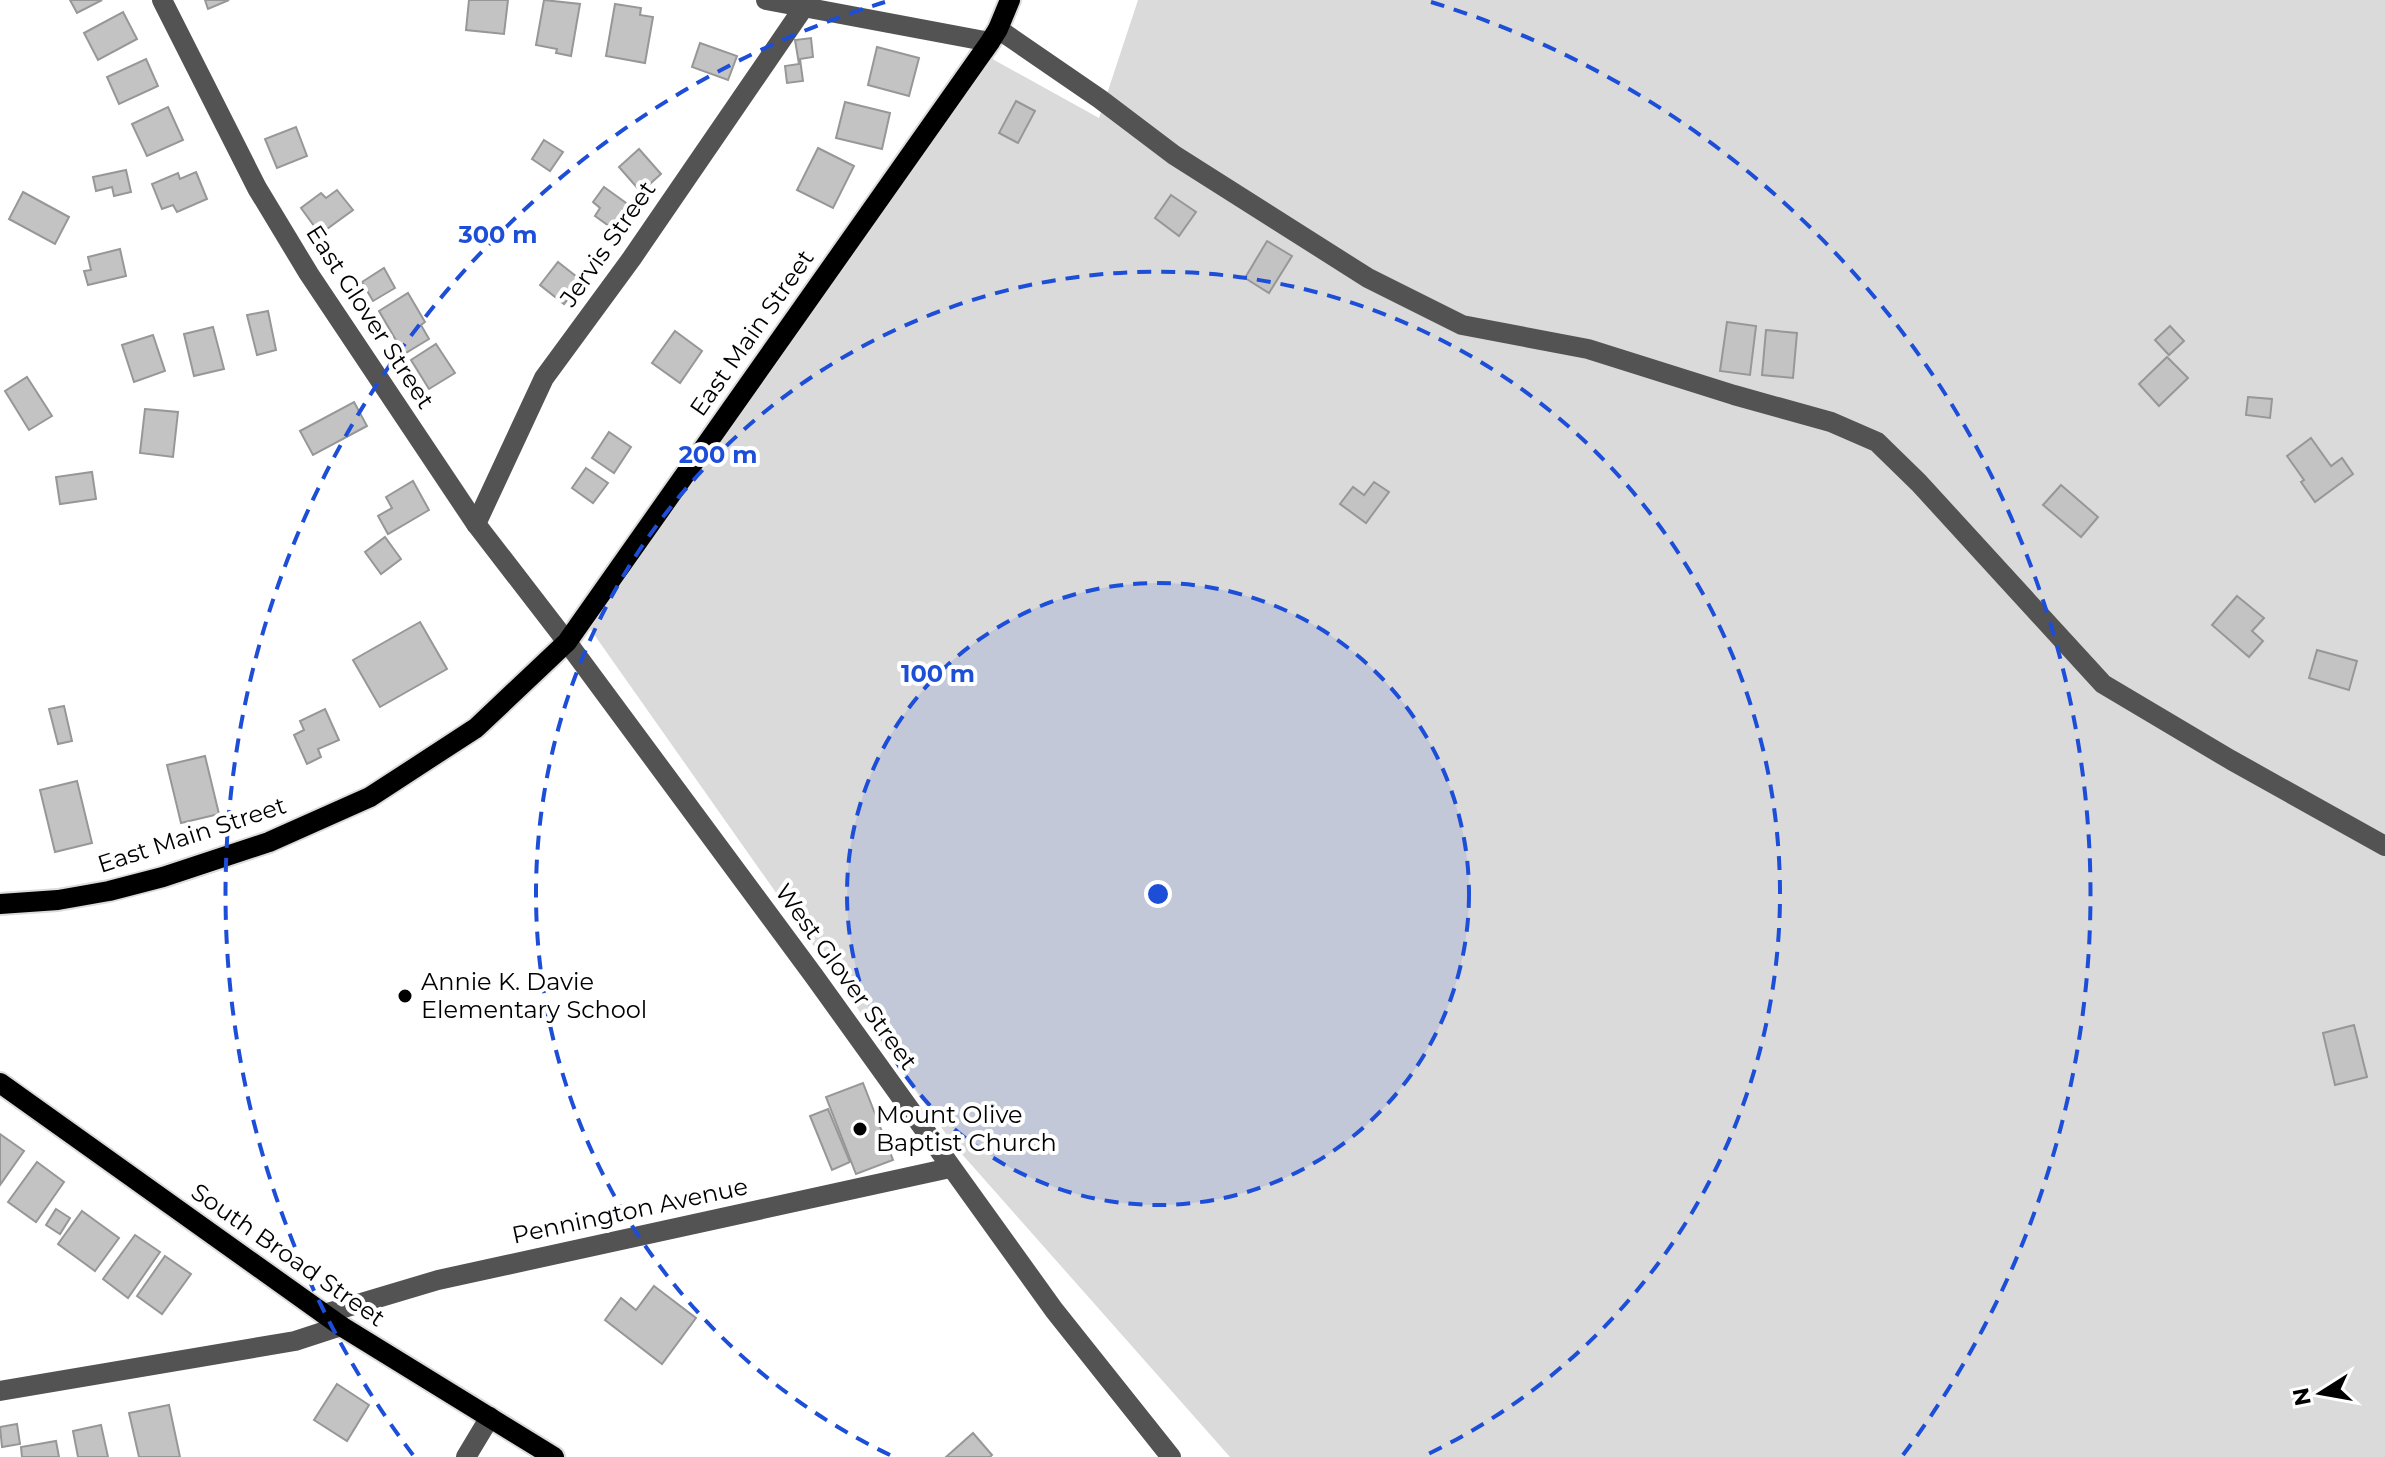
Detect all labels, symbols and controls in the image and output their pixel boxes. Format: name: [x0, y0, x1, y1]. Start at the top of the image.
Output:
street label: Jervis Street: [553, 175, 662, 313]
street label: East Glover Street: [300, 219, 441, 414]
text: 300 m: [458, 220, 537, 249]
street label: East Main Street: [683, 244, 820, 421]
text: 200 m: [679, 440, 757, 469]
text: 100 m: [901, 659, 975, 688]
street label: East Main Street: [94, 790, 290, 879]
street label: West Glover Street: [769, 878, 924, 1076]
centre of rings: [1144, 880, 1172, 908]
place label: Annie K. Davie Elementary School: [421, 967, 647, 1024]
marker: Annie K. Davie Elementary School: [396, 987, 414, 1005]
place label: Mount Olive Baptist Church: [876, 1100, 1057, 1157]
marker: Mount Olive Baptist Church: [851, 1120, 869, 1138]
street label: Pennington Avenue: [509, 1171, 750, 1250]
street label: South Broad Street: [186, 1177, 391, 1333]
north arrow: [2281, 1353, 2361, 1433]
text: N: [2287, 1385, 2317, 1408]

